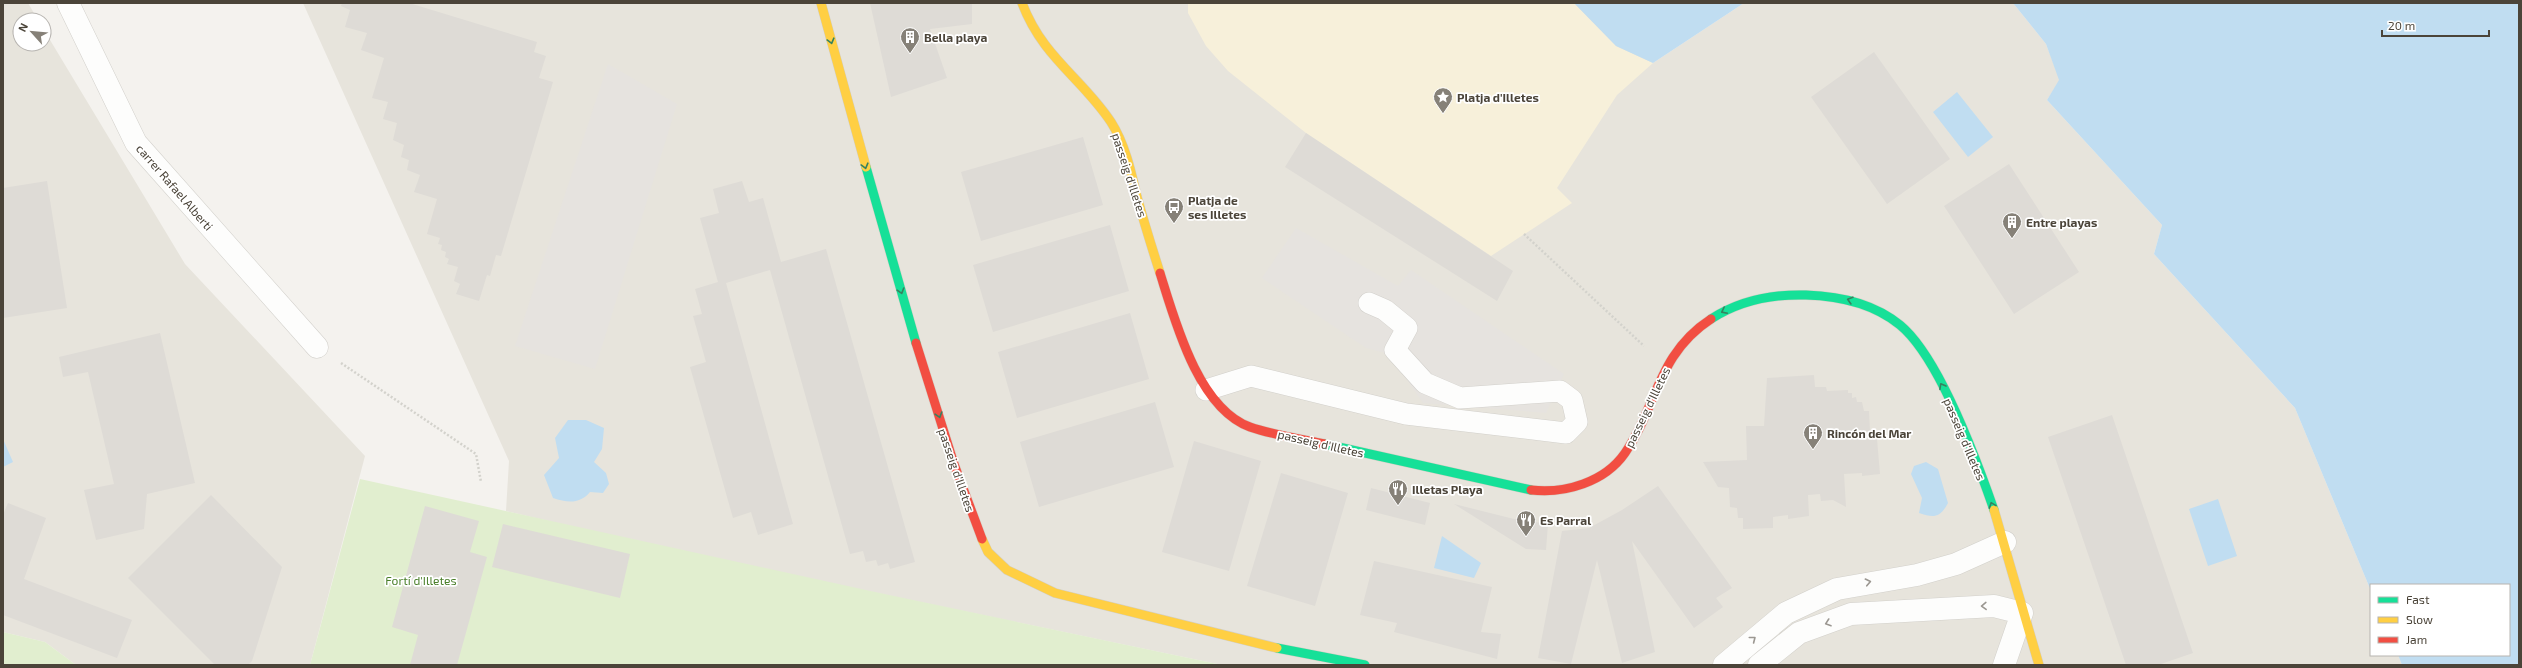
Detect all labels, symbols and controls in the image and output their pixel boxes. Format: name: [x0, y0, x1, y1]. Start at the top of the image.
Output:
north arrow: [12, 12, 52, 52]
scale bar: [2382, 12, 2489, 38]
text: 20 m: [2388, 18, 2415, 32]
text: N: [15, 21, 30, 34]
building icon: Bella playa: [899, 26, 921, 54]
place label: Bella playa: [924, 30, 987, 45]
one-way arrow: [826, 37, 835, 44]
place icon: Platja d'Illetes: [1432, 86, 1454, 114]
place label: Platja d'Illetes: [1457, 90, 1539, 105]
street label: passeig d'Illetes: [1110, 131, 1150, 219]
street label: carrer Rafael Alberti: [134, 141, 216, 233]
one-way arrow: [860, 162, 869, 169]
place label: Platja de ses Illetes: [1188, 193, 1246, 221]
bus stop icon: Platja de ses Illetes: [1163, 196, 1185, 224]
building icon: Entre playas: [2001, 211, 2023, 239]
place label: Entre playas: [2026, 215, 2097, 230]
one-way arrow: [896, 287, 905, 294]
one-way arrow: [1847, 296, 1854, 305]
one-way arrow: [1720, 306, 1728, 314]
street label: passeig d'Illetes: [1621, 364, 1673, 450]
one-way arrow: [1939, 383, 1946, 390]
street label: passeig d'Illetes: [1941, 396, 1989, 482]
one-way arrow: [934, 412, 943, 419]
building icon: Rincón del Mar: [1802, 422, 1824, 450]
street label: passeig d'Illetes: [936, 426, 978, 514]
street label: passeig d'Illetes: [1277, 426, 1365, 460]
place label: Rincón del Mar: [1827, 426, 1911, 440]
restaurant icon: Illetas Playa: [1387, 478, 1409, 506]
place label: Illetas Playa: [1412, 482, 1483, 497]
one-way arrow: [1989, 502, 1997, 509]
restaurant icon: Es Parral: [1515, 509, 1537, 537]
place label: Es Parral: [1540, 513, 1591, 527]
park label: Fortí d'Illetes: [385, 573, 457, 587]
one-way arrow: [1865, 579, 1871, 587]
legend: [2370, 584, 2510, 656]
text: Fast: [2406, 592, 2430, 606]
one-way arrow: [1981, 602, 1987, 610]
text: Slow: [2406, 612, 2433, 626]
one-way arrow: [1824, 618, 1831, 626]
text: Jam: [2406, 632, 2427, 646]
one-way arrow: [1749, 637, 1756, 644]

